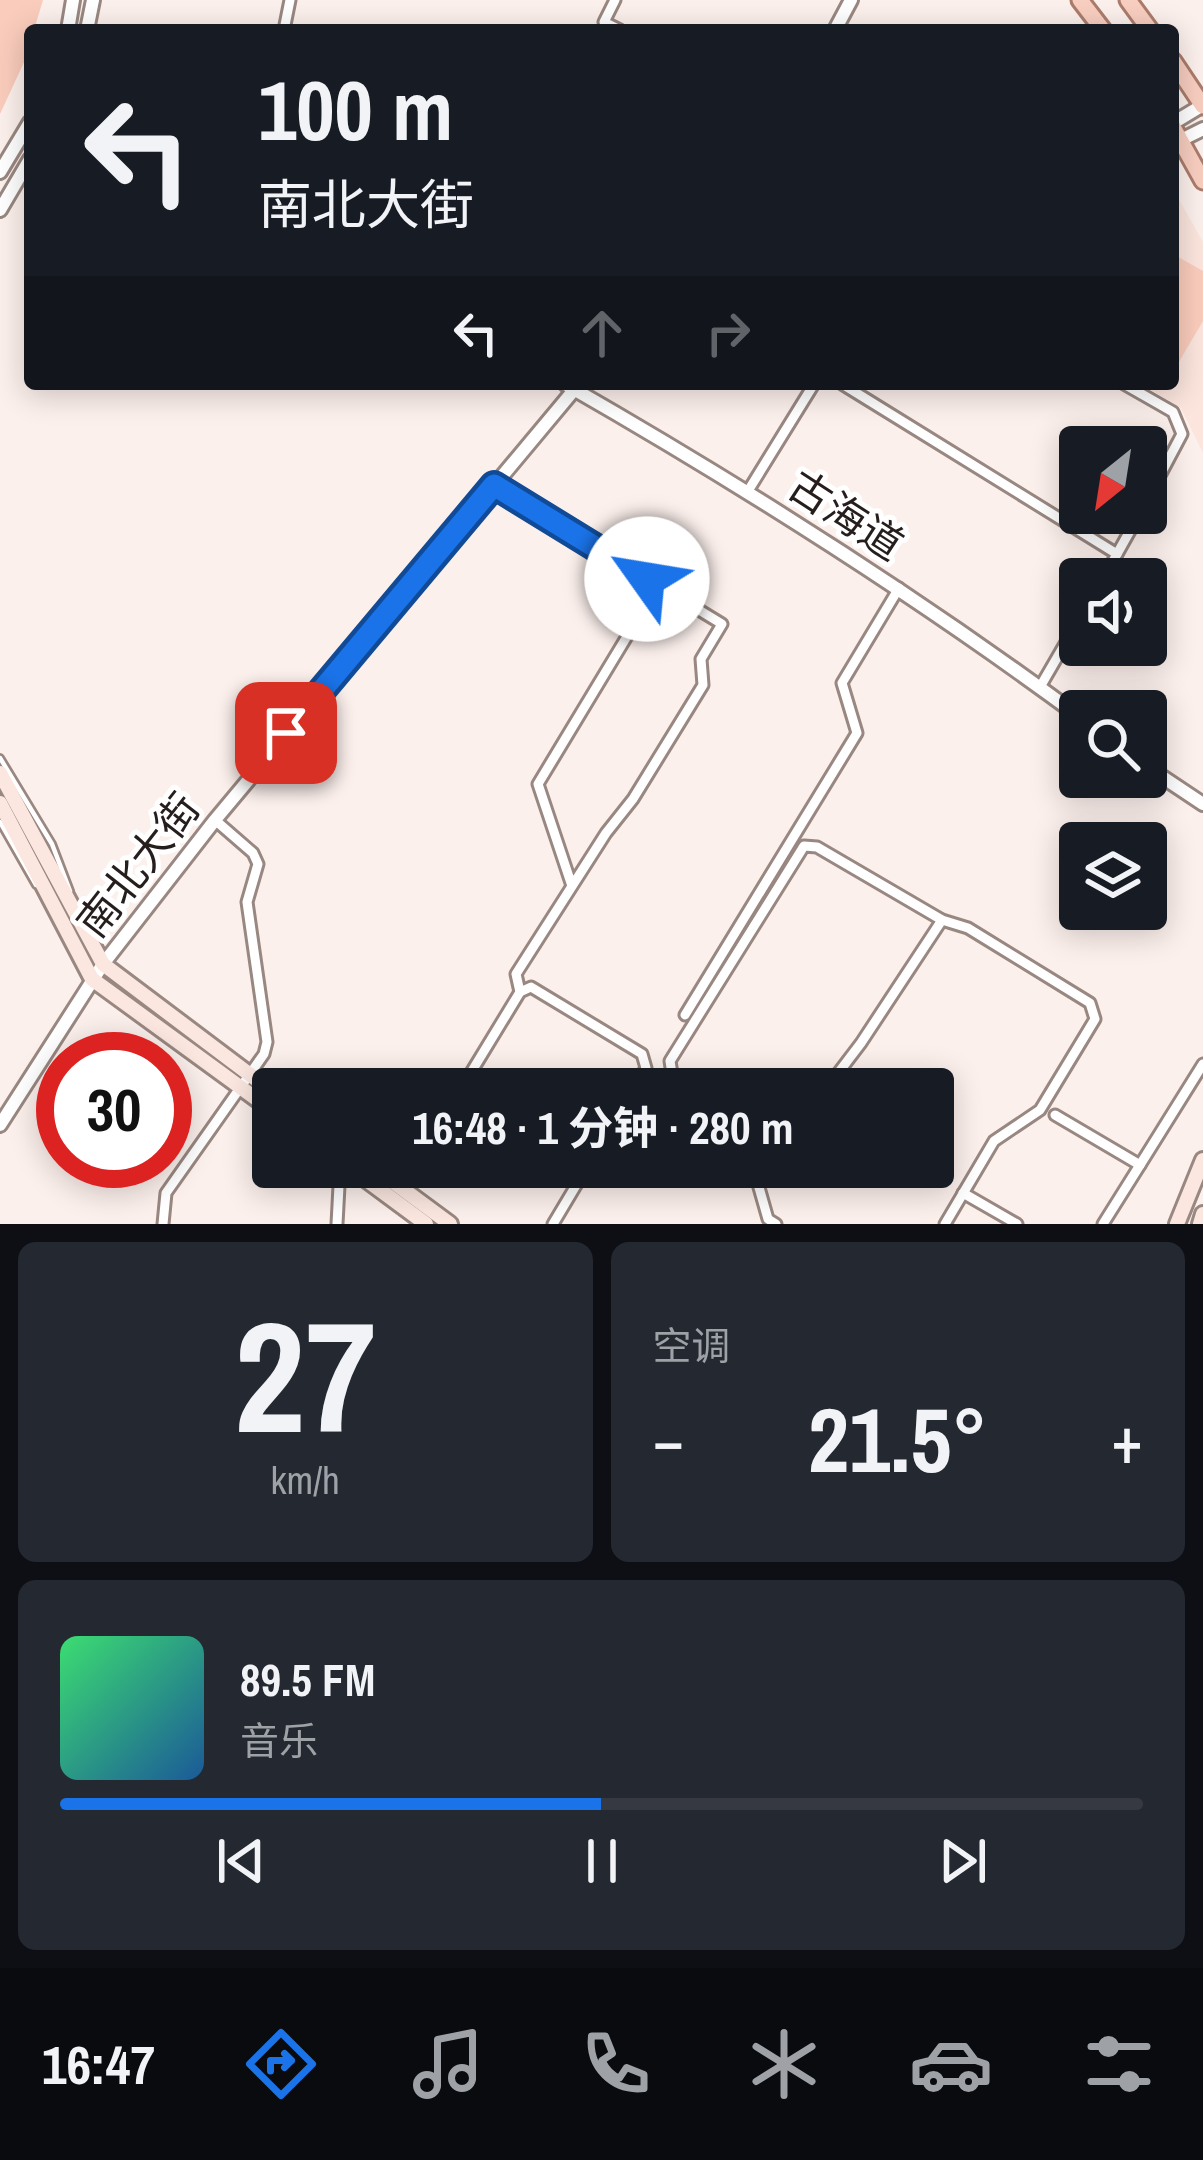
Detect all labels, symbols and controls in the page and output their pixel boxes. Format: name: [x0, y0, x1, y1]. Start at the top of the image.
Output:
text: 100 m: [258, 53, 453, 166]
icon: left: [60, 72, 216, 228]
text: 南北大街: [258, 168, 474, 241]
icon: left: [443, 300, 509, 366]
icon: ahead: [569, 300, 635, 366]
icon: right: [695, 300, 761, 366]
north arrow: [1059, 426, 1167, 534]
map controls: [1059, 426, 1167, 930]
street label: 古海道: [778, 457, 914, 573]
position arrow: [584, 516, 710, 642]
button: sound: [1059, 558, 1167, 666]
pin: [235, 682, 337, 784]
button: search: [1059, 690, 1167, 798]
icon: arrive: [253, 700, 319, 766]
street label: 南北大街: [64, 782, 212, 948]
button: layers: [1059, 822, 1167, 930]
speed limit sign: 30: [36, 1032, 192, 1188]
text: 16:48 · 1 分钟 · 280 m: [412, 1097, 794, 1158]
text: 27: [234, 1271, 376, 1481]
text: 空调: [653, 1320, 731, 1372]
text: 21.5°: [808, 1379, 988, 1500]
text: −: [653, 1395, 684, 1484]
text: +: [1111, 1395, 1143, 1484]
text: km/h: [271, 1454, 340, 1506]
text: 89.5 FM: [240, 1649, 375, 1710]
text: 音乐: [240, 1715, 318, 1767]
icon: previous: [208, 1828, 274, 1894]
icon: pause: [569, 1828, 635, 1894]
icon: next: [930, 1828, 996, 1894]
icon: directions: [239, 2022, 323, 2106]
icon: music: [406, 2022, 490, 2106]
icon: phone: [574, 2022, 658, 2106]
icon: climate: [742, 2022, 826, 2106]
icon: car: [909, 2022, 993, 2106]
icon: filters: [1077, 2022, 1161, 2106]
text: 16:47: [42, 2028, 155, 2101]

